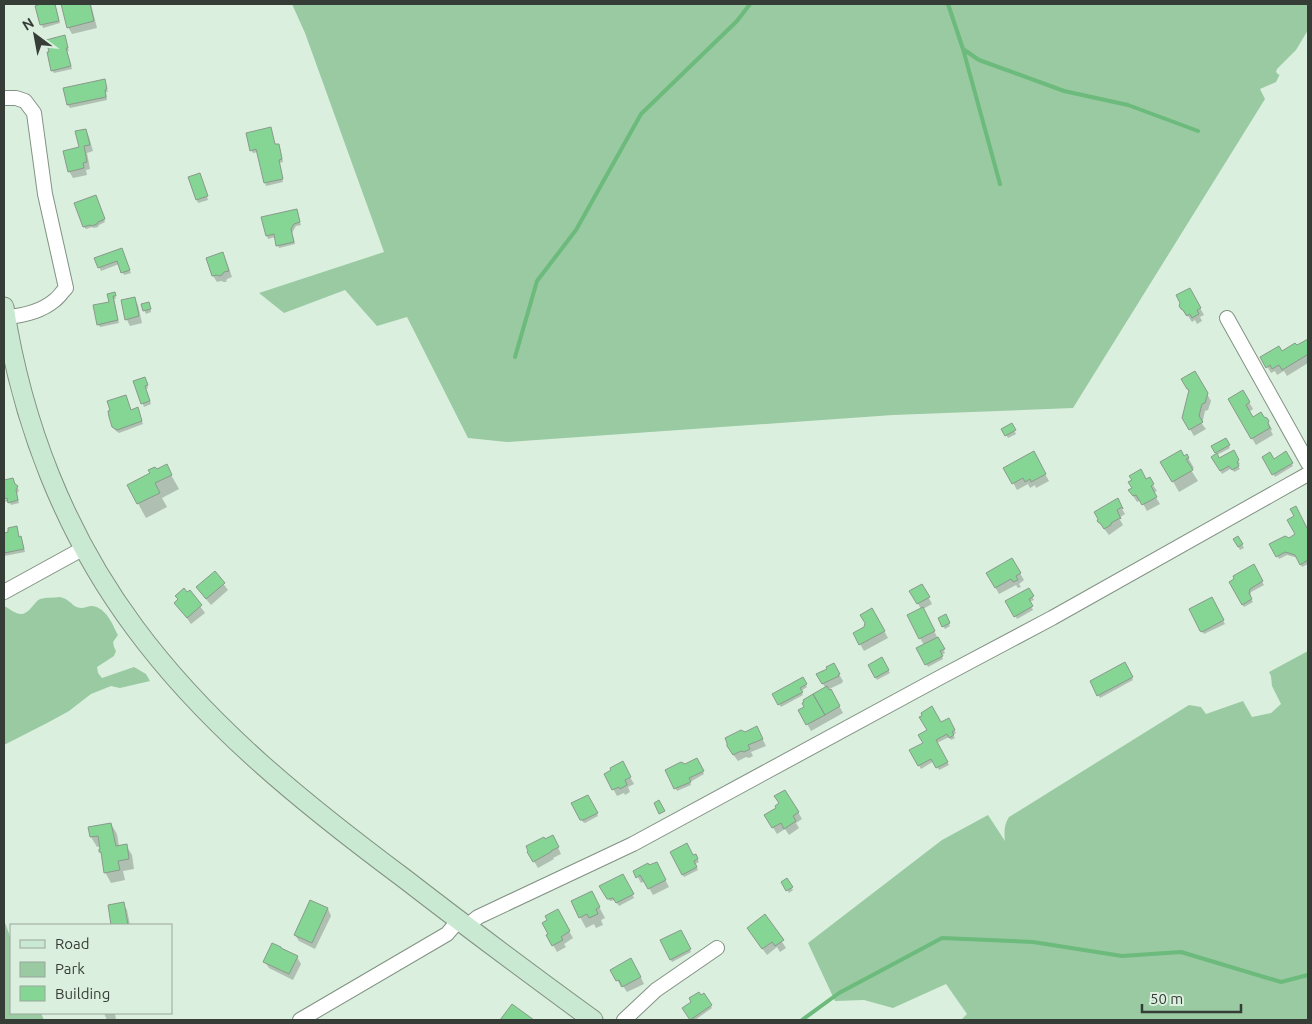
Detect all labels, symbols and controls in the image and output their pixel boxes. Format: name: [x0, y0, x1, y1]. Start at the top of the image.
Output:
north arrow: [10, 10, 60, 60]
text: N: [19, 14, 37, 34]
legend: [10, 924, 172, 1014]
text: Road: [55, 935, 90, 952]
text: Park: [55, 960, 85, 977]
scale bar: [1142, 982, 1241, 1014]
text: Building: [55, 985, 110, 1002]
text: 50 m: [1150, 990, 1183, 1007]

